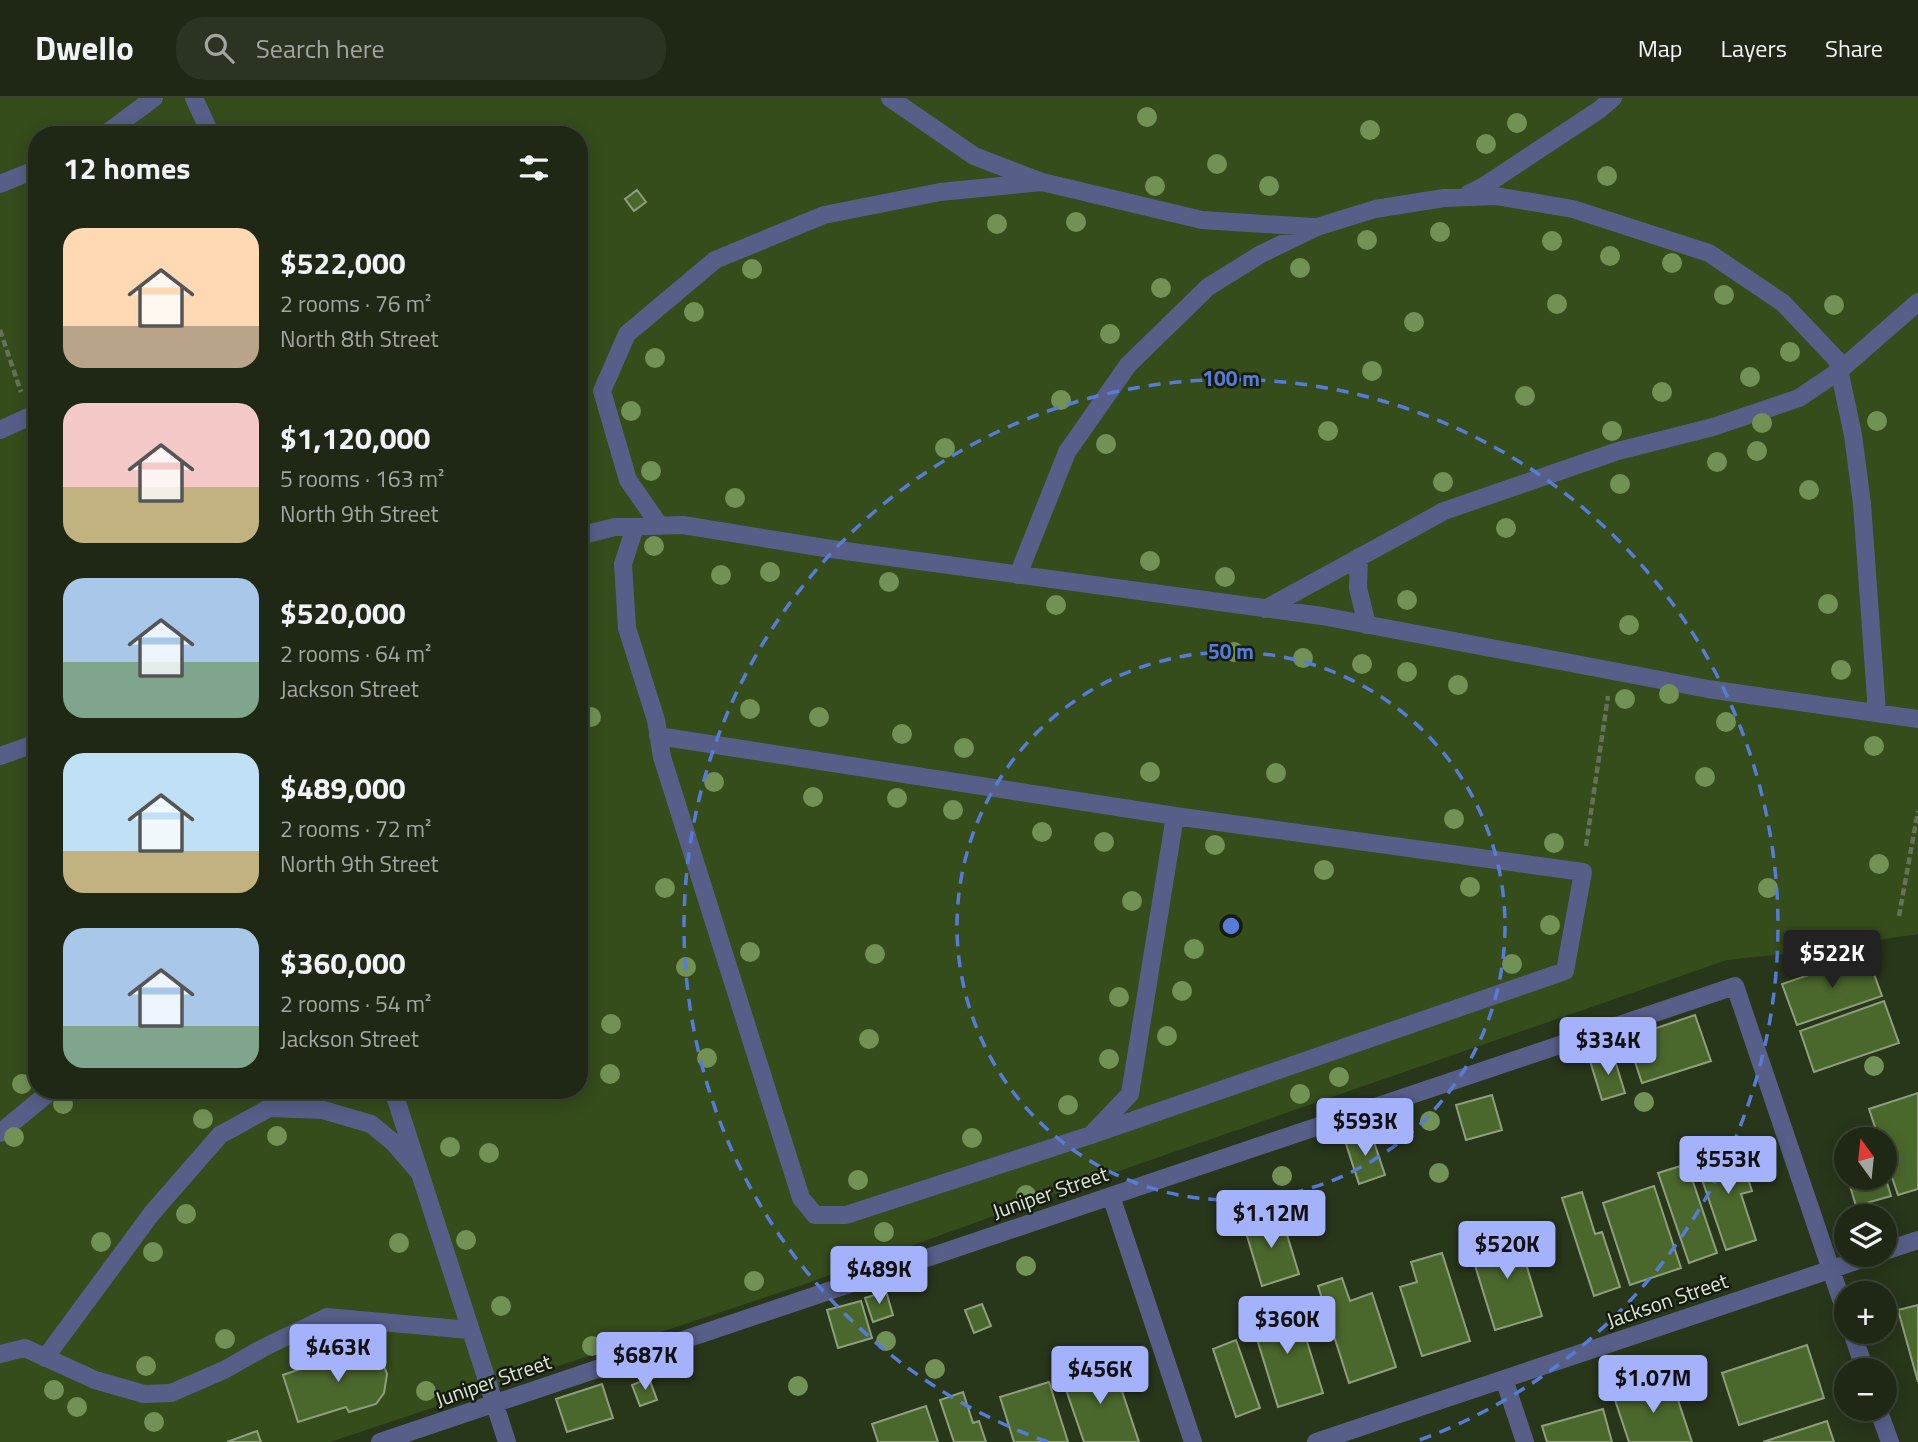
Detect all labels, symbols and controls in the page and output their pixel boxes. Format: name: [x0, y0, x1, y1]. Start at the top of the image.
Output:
search box: [176, 17, 666, 80]
text: Dwello: [35, 23, 134, 73]
icon: search: [200, 29, 238, 67]
text: Search here: [256, 29, 385, 68]
text: Map: [1638, 30, 1683, 66]
text: Layers: [1721, 30, 1787, 66]
text: Share: [1825, 30, 1883, 66]
text: 12 homes: [63, 145, 190, 191]
icon: filters: [515, 149, 553, 187]
text: $522,000: [280, 240, 406, 286]
icon: home: [119, 256, 203, 340]
text: 2 rooms · 76 m²: [280, 286, 431, 321]
text: North 8th Street: [280, 321, 439, 356]
text: 100 m: [1202, 362, 1260, 394]
text: $1,120,000: [280, 415, 430, 461]
icon: home: [119, 431, 203, 515]
text: 5 rooms · 163 m²: [280, 461, 444, 496]
text: North 9th Street: [280, 496, 439, 531]
text: $520,000: [280, 590, 406, 636]
icon: home: [119, 606, 203, 690]
text: 50 m: [1208, 635, 1254, 667]
text: 2 rooms · 64 m²: [280, 636, 431, 671]
text: Jackson Street: [280, 671, 419, 706]
text: $489,000: [280, 765, 406, 811]
icon: home: [119, 781, 203, 865]
text: 2 rooms · 72 m²: [280, 811, 431, 846]
text: North 9th Street: [280, 846, 439, 881]
centre of rings: [1219, 914, 1243, 938]
pin: $522K: [1783, 930, 1881, 990]
text: $522K: [1799, 935, 1865, 970]
text: $360,000: [280, 940, 406, 986]
icon: home: [119, 956, 203, 1040]
text: 2 rooms · 54 m²: [280, 986, 431, 1021]
pin: $334K: [1559, 1018, 1657, 1077]
text: Jackson Street: [280, 1021, 419, 1056]
text: $334K: [1575, 1022, 1641, 1057]
pin: $593K: [1316, 1098, 1414, 1158]
text: $593K: [1332, 1103, 1398, 1138]
north arrow: [1834, 1127, 1897, 1190]
map controls: [1834, 1127, 1897, 1421]
pin: $553K: [1679, 1136, 1777, 1196]
text: $553K: [1695, 1141, 1761, 1176]
street label: Juniper Street: [988, 1157, 1113, 1227]
pin: $1.12M: [1214, 1190, 1328, 1250]
text: $1.12M: [1232, 1195, 1310, 1230]
button: layers: [1834, 1204, 1897, 1267]
pin: $520K: [1458, 1222, 1556, 1281]
text: $520K: [1474, 1226, 1540, 1261]
pin: $489K: [830, 1246, 928, 1306]
text: $489K: [846, 1251, 912, 1286]
street label: Jackson Street: [1602, 1264, 1733, 1336]
button: +: [1834, 1281, 1897, 1344]
pin: $360K: [1238, 1296, 1336, 1356]
text: $360K: [1254, 1301, 1320, 1336]
pin: $463K: [289, 1324, 387, 1384]
text: $463K: [305, 1329, 371, 1364]
pin: $687K: [596, 1332, 694, 1392]
text: $687K: [612, 1337, 678, 1372]
street label: Juniper Street: [431, 1345, 556, 1415]
pin: $456K: [1051, 1346, 1149, 1406]
text: $456K: [1067, 1351, 1133, 1386]
pin: $1.07M: [1596, 1356, 1710, 1415]
button: −: [1834, 1358, 1897, 1421]
text: $1.07M: [1614, 1360, 1692, 1395]

